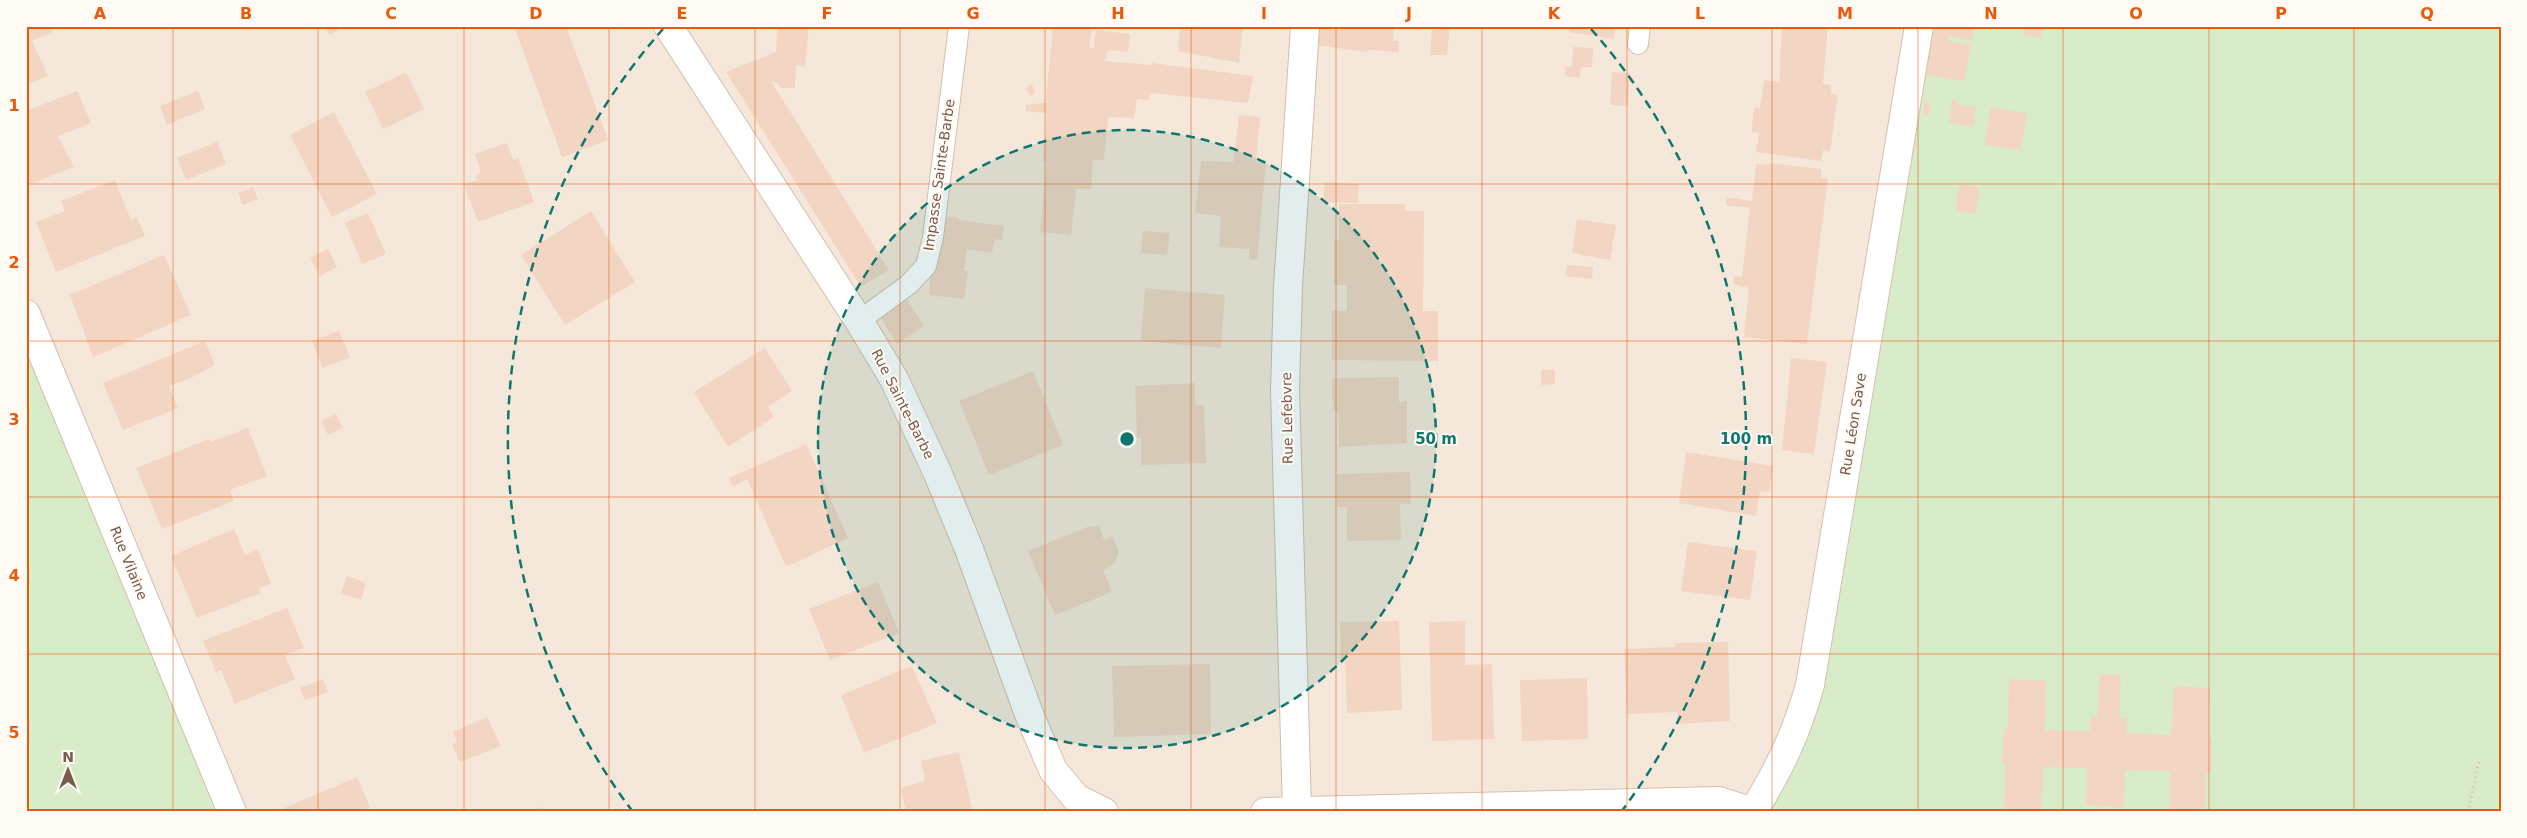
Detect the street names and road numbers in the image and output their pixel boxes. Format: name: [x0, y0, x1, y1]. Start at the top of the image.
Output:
street label: Impasse Sainte-Barbe: [920, 98, 958, 252]
street label: Rue Sainte-Barbe: [868, 346, 938, 462]
street label: Rue Lefebvre: [1278, 372, 1296, 464]
street label: Rue Léon Save: [1837, 372, 1869, 476]
street label: Rue Vilaine: [107, 524, 151, 602]

